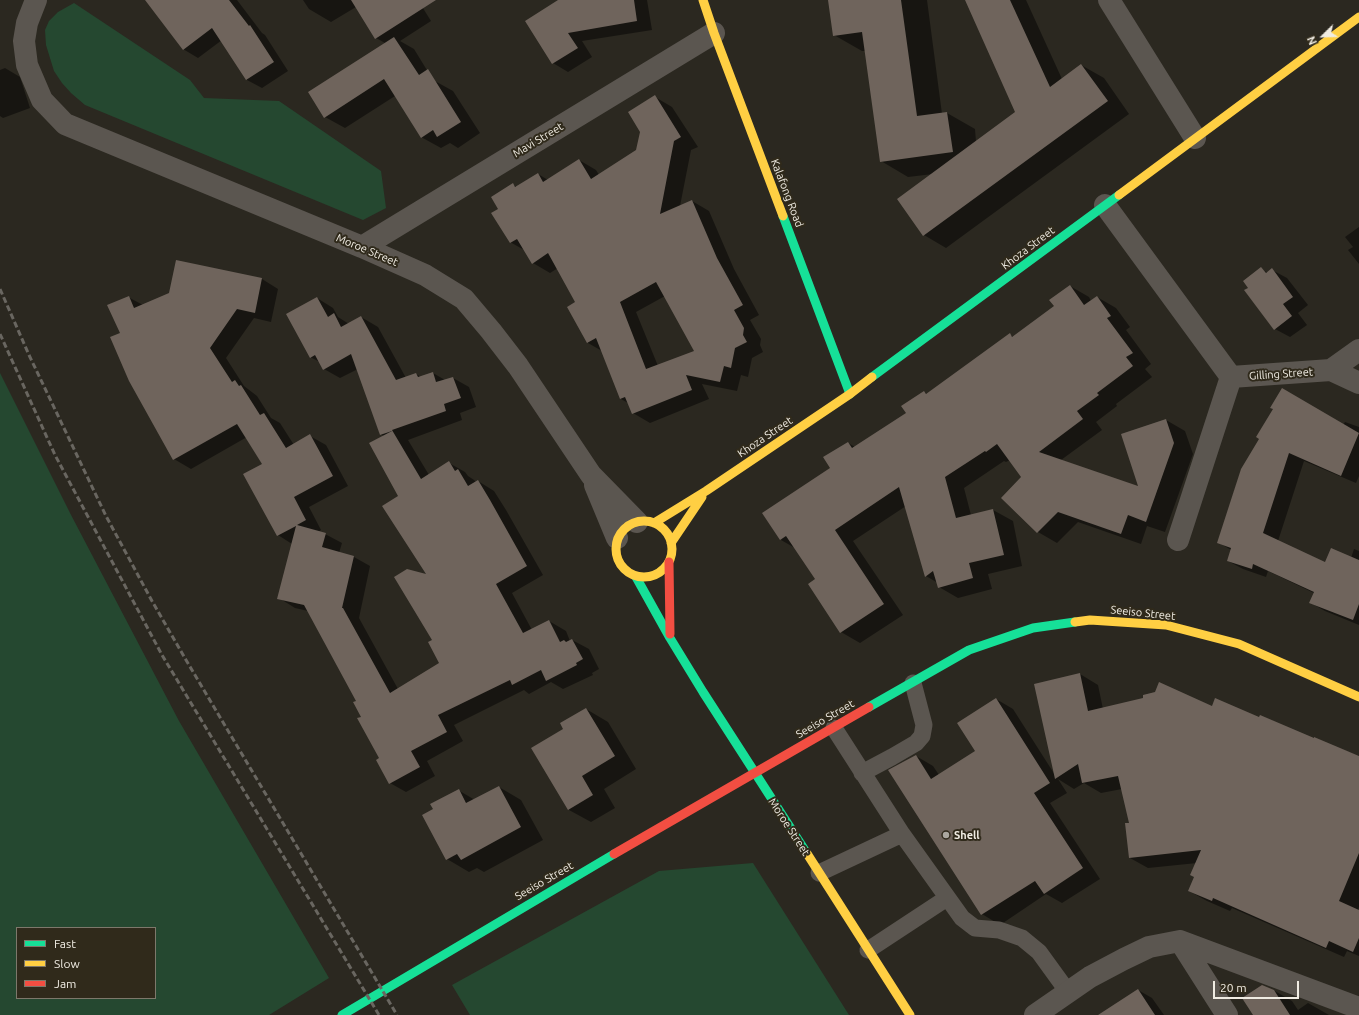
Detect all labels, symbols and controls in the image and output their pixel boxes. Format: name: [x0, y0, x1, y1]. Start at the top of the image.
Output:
north arrow: [1303, 16, 1343, 56]
text: N: [1305, 35, 1319, 47]
street label: Mavi Street: [510, 120, 566, 160]
street label: Kalafong Road: [768, 157, 806, 229]
street label: Khoza Street: [999, 224, 1057, 272]
street label: Moroe Street: [334, 231, 400, 269]
street label: Gilling Street: [1248, 365, 1314, 383]
street label: Khoza Street: [735, 414, 795, 460]
street label: Seeiso Street: [1110, 603, 1176, 623]
street label: Seeiso Street: [794, 697, 856, 741]
street label: Moroe Street: [766, 796, 812, 858]
place label: Shell: [954, 828, 980, 842]
marker: Shell: [941, 830, 951, 840]
street label: Seeiso Street: [513, 859, 575, 903]
legend: [16, 927, 156, 999]
text: Fast: [54, 937, 76, 950]
text: Slow: [54, 957, 80, 970]
scale bar: [1215, 973, 1301, 999]
text: Jam: [54, 977, 76, 990]
text: 20 m: [1220, 981, 1247, 994]

